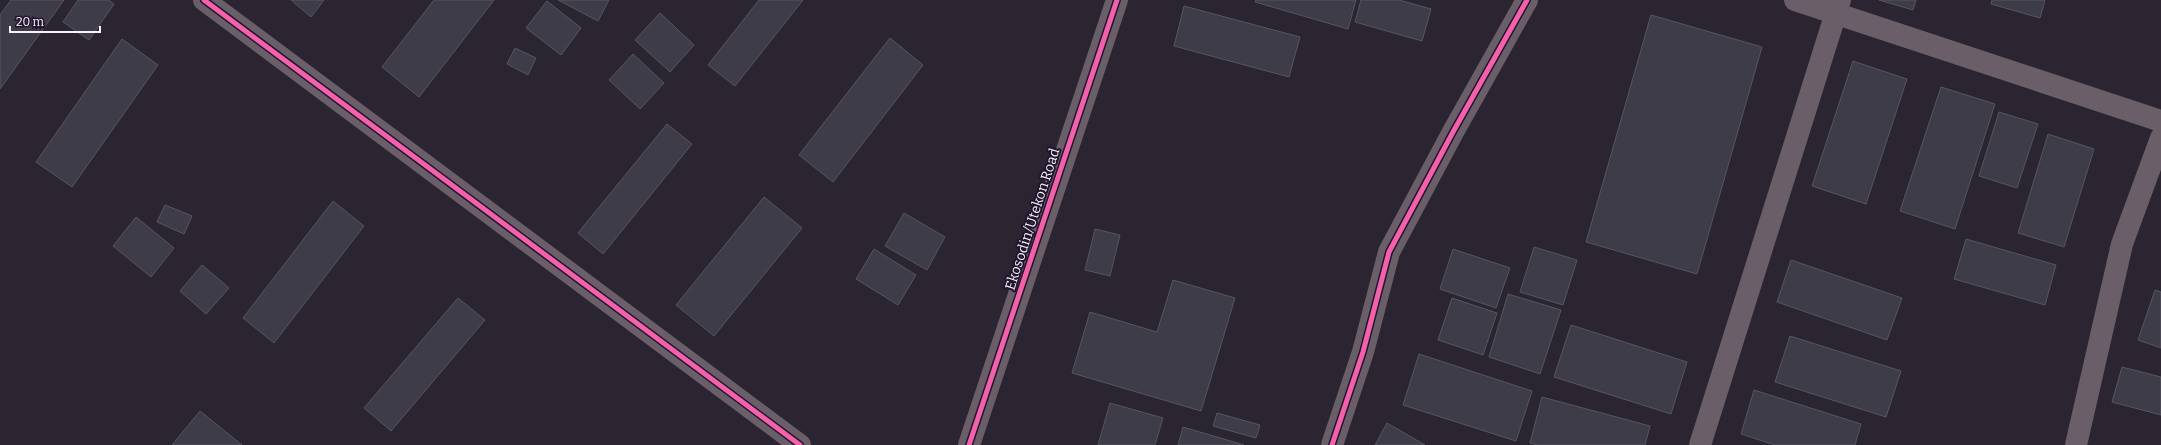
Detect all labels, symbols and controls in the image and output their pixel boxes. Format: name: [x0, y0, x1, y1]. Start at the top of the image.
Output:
scale bar: [10, 8, 100, 34]
text: 20 m: [16, 15, 45, 29]
street label: Ekosodin/Utekon Road: [1002, 146, 1063, 292]

